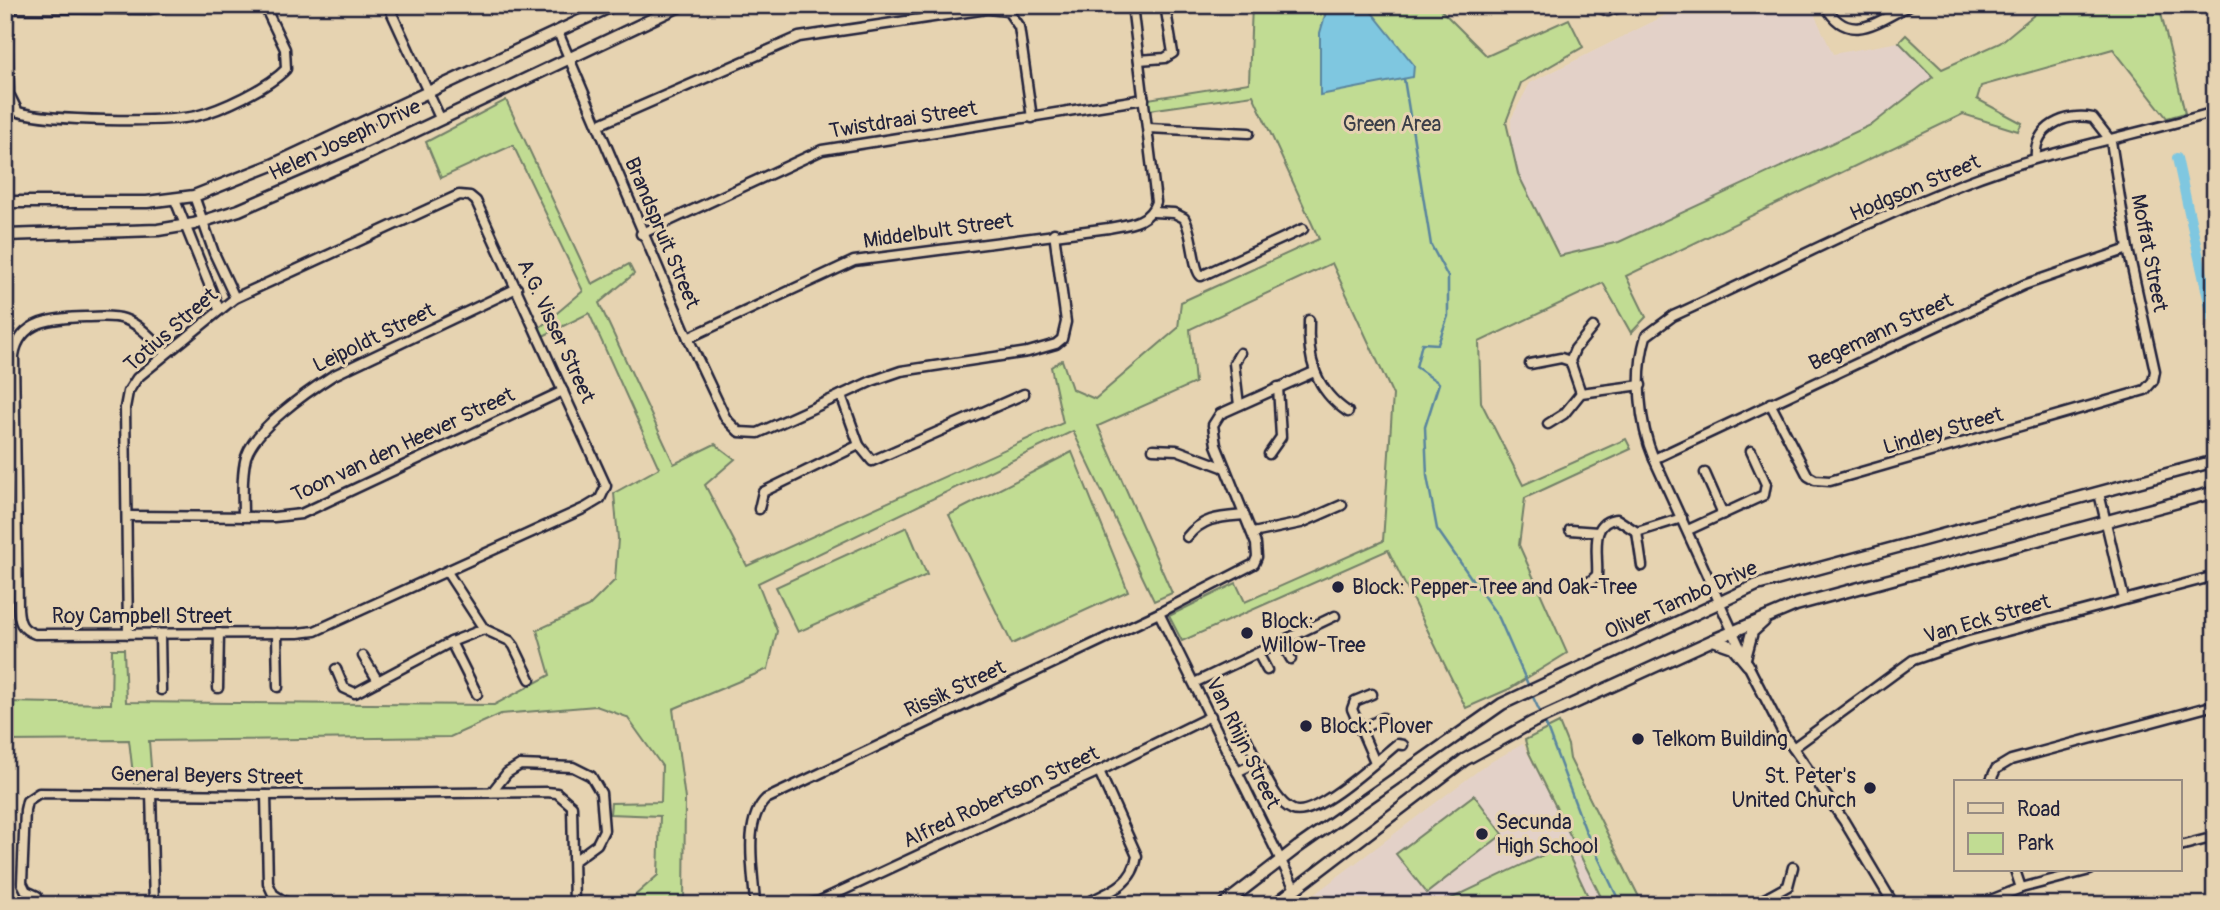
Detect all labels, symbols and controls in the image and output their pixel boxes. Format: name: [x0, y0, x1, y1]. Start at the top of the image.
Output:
street label: Helen Joseph Drive: [265, 93, 426, 187]
street label: Twistdraai Street: [827, 95, 979, 145]
park label: Green Area: [1343, 111, 1441, 138]
street label: Hodgson Street: [1846, 148, 1985, 228]
street label: Brandspruit Street: [618, 153, 706, 313]
street label: Moffat Street: [2124, 192, 2174, 315]
street label: Middelbult Street: [861, 207, 1015, 255]
street label: A.G. Visser Street: [511, 255, 601, 408]
street label: Totius Street: [118, 282, 224, 378]
street label: Begemann Street: [1805, 287, 1958, 377]
street label: Leipoldt Street: [309, 297, 440, 379]
street label: Toon van den Heever Street: [287, 381, 519, 509]
street label: Lindley Street: [1880, 401, 2007, 461]
street label: Oliver Tambo Drive: [1600, 554, 1762, 646]
place label: Block: Pepper-Tree and Oak-Tree: [1352, 574, 1638, 601]
marker: Block: Pepper-Tree and Oak-Tree: [1330, 579, 1346, 595]
street label: Van Eck Street: [1921, 588, 2054, 650]
street label: Roy Campbell Street: [52, 603, 233, 630]
place label: Block: Willow-Tree: [1261, 608, 1366, 659]
marker: Block: Willow-Tree: [1239, 625, 1255, 641]
street label: Rissik Street: [900, 654, 1010, 724]
street label: Van Rhijn Street: [1200, 673, 1287, 814]
place label: Block: Plover: [1320, 713, 1433, 740]
marker: Block: Plover: [1298, 718, 1314, 734]
place label: Telkom Building: [1652, 726, 1788, 753]
marker: Telkom Building: [1630, 731, 1646, 747]
street label: Alfred Robertson Street: [899, 739, 1104, 854]
street label: General Beyers Street: [110, 761, 304, 791]
place label: St. Peter's United Church: [1731, 763, 1857, 814]
marker: St. Peter's United Church: [1862, 780, 1878, 796]
legend: [1954, 780, 2182, 872]
text: Road: [2017, 796, 2061, 823]
place label: Secunda High School: [1496, 809, 1599, 860]
marker: Secunda High School: [1474, 826, 1490, 842]
text: Park: [2017, 830, 2054, 857]

